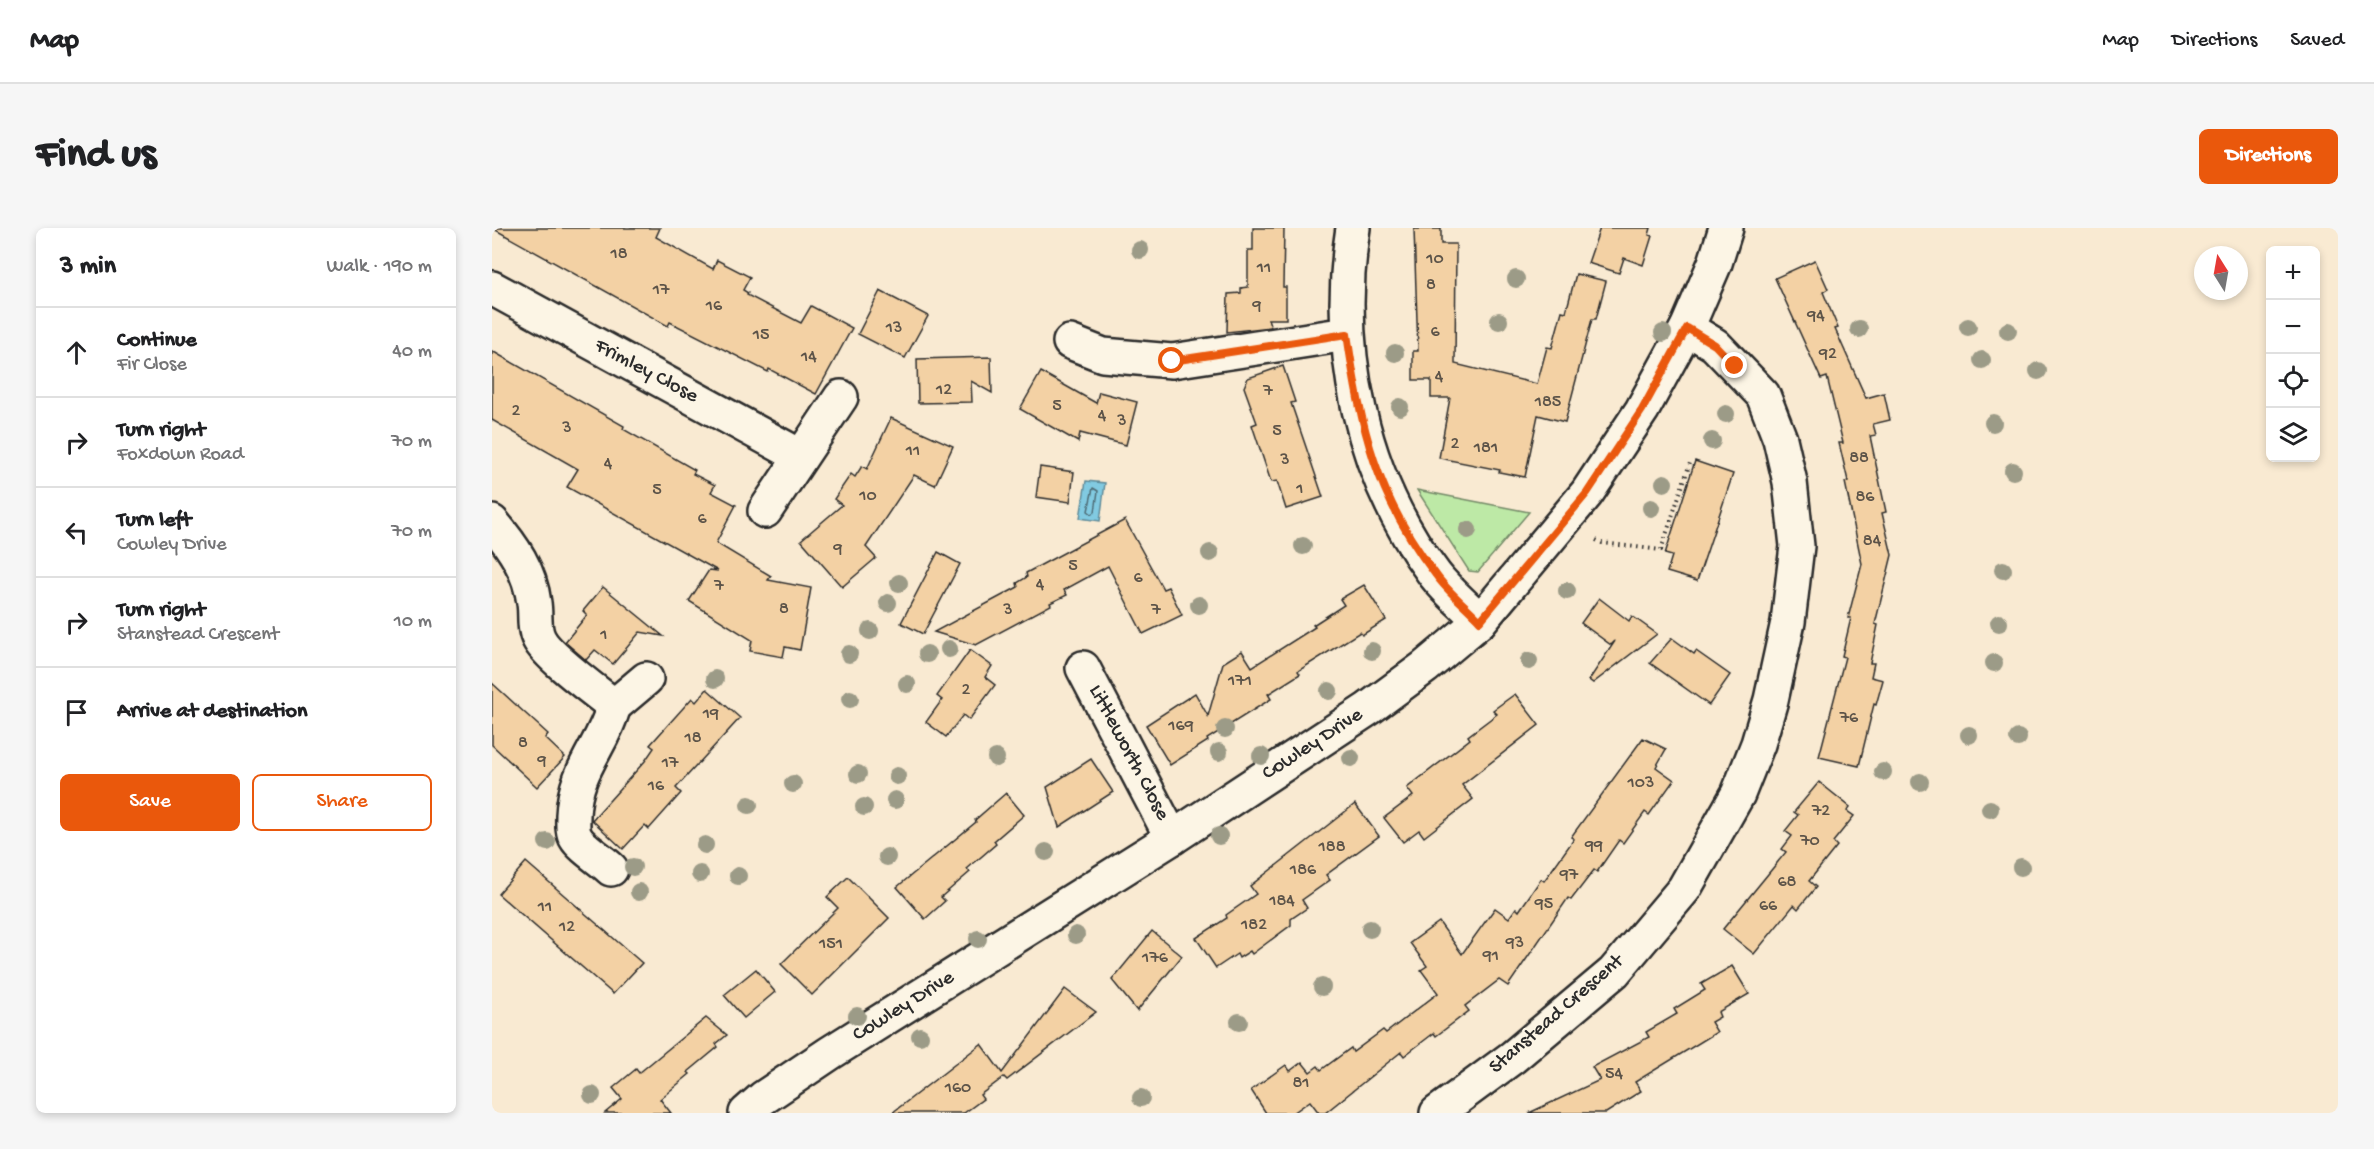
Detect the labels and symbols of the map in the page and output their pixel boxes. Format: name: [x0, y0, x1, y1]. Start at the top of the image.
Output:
house number: 18: [609, 244, 628, 265]
north arrow: [2194, 246, 2248, 300]
house number: 10: [1425, 249, 1444, 270]
house number: 11: [1256, 258, 1271, 279]
house number: 8: [1426, 275, 1436, 296]
house number: 17: [652, 280, 670, 301]
house number: 16: [705, 296, 723, 317]
house number: 9: [1251, 296, 1262, 317]
house number: 94: [1806, 306, 1825, 327]
house number: 13: [885, 318, 902, 339]
house number: 6: [1430, 322, 1440, 343]
house number: 15: [752, 325, 769, 346]
street label: Frimley Close: [589, 334, 703, 410]
house number: 92: [1818, 344, 1837, 365]
house number: 14: [800, 347, 817, 368]
route start: [1158, 347, 1184, 373]
route end: [1721, 352, 1747, 378]
house number: 4: [1435, 367, 1444, 388]
house number: 12: [935, 380, 952, 401]
house number: 7: [1262, 381, 1273, 402]
house number: 185: [1534, 392, 1561, 413]
house number: 5: [1052, 396, 1062, 417]
house number: 2: [512, 401, 521, 422]
house number: 4: [1098, 406, 1107, 427]
house number: 3: [1116, 411, 1127, 432]
house number: 3: [561, 418, 572, 439]
house number: 5: [1272, 421, 1282, 442]
house number: 2: [1451, 434, 1460, 455]
house number: 181: [1473, 438, 1498, 459]
house number: 11: [905, 441, 920, 462]
house number: 88: [1849, 448, 1869, 469]
house number: 3: [1279, 450, 1290, 471]
house number: 4: [604, 454, 613, 475]
house number: 1: [1295, 479, 1304, 500]
house number: 5: [652, 480, 662, 501]
house number: 10: [858, 486, 877, 507]
house number: 86: [1856, 487, 1875, 508]
house number: 6: [697, 509, 707, 530]
house number: 84: [1863, 531, 1882, 552]
house number: 9: [832, 539, 843, 560]
house number: 5: [1068, 556, 1078, 577]
house number: 6: [1133, 568, 1143, 589]
house number: 4: [1036, 575, 1045, 596]
house number: 7: [713, 576, 724, 597]
house number: 8: [779, 599, 789, 620]
house number: 3: [1002, 600, 1013, 621]
house number: 7: [1150, 600, 1161, 621]
house number: 1: [599, 625, 608, 646]
house number: 171: [1227, 671, 1252, 692]
house number: 2: [962, 680, 971, 701]
street label: Littleworth Close: [1082, 681, 1175, 826]
street label: Cowley Drive: [1258, 703, 1369, 787]
house number: 19: [702, 704, 719, 725]
house number: 76: [1839, 708, 1859, 729]
house number: 169: [1167, 716, 1194, 737]
house number: 18: [683, 728, 702, 749]
house number: 8: [518, 733, 528, 754]
house number: 9: [536, 751, 547, 772]
house number: 17: [661, 753, 679, 774]
house number: 103: [1627, 773, 1654, 794]
house number: 16: [647, 776, 665, 797]
house number: 72: [1811, 801, 1830, 822]
house number: 70: [1799, 831, 1820, 852]
house number: 99: [1584, 836, 1603, 857]
house number: 188: [1318, 837, 1346, 858]
house number: 186: [1289, 860, 1317, 881]
house number: 97: [1559, 865, 1579, 886]
house number: 68: [1778, 872, 1797, 893]
house number: 184: [1268, 891, 1295, 912]
house number: 95: [1534, 894, 1553, 915]
house number: 66: [1759, 896, 1778, 917]
house number: 11: [537, 897, 552, 918]
house number: 182: [1240, 915, 1267, 936]
house number: 12: [558, 917, 575, 938]
house number: 93: [1505, 933, 1524, 954]
house number: 151: [818, 934, 843, 955]
house number: 91: [1482, 946, 1499, 967]
house number: 176: [1141, 948, 1169, 969]
street label: Stanstead Crescent: [1485, 948, 1631, 1080]
street label: Cowley Drive: [849, 965, 960, 1048]
house number: 54: [1605, 1064, 1623, 1085]
house number: 81: [1292, 1073, 1310, 1094]
house number: 160: [944, 1078, 971, 1099]

